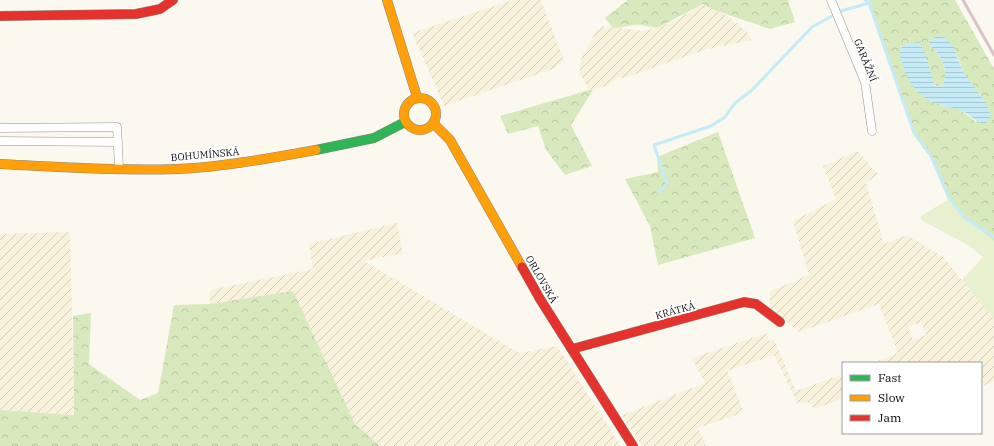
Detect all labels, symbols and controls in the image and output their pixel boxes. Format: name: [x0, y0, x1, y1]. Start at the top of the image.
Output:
street label: GARÁŽNÍ: [851, 37, 880, 84]
street label: BOHUMÍNSKÁ: [170, 145, 240, 164]
street label: ORLOVSKÁ: [523, 253, 561, 306]
street label: KRÁTKÁ: [654, 299, 697, 322]
legend: [842, 362, 982, 434]
text: Fast: [878, 370, 902, 385]
text: Slow: [878, 390, 905, 405]
text: Jam: [878, 410, 902, 425]

